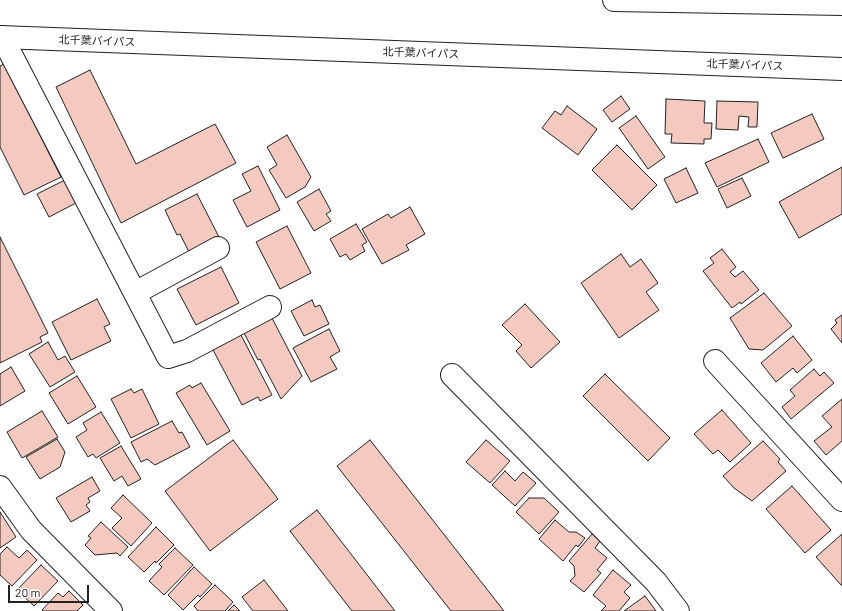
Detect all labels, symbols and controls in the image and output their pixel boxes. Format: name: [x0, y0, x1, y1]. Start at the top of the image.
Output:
street label: 北千葉バイパス: [58, 33, 136, 49]
street label: 北千葉バイパス: [382, 45, 460, 61]
street label: 北千葉バイパス: [706, 57, 784, 73]
scale bar: [10, 577, 91, 603]
text: 20 m: [15, 585, 41, 599]

